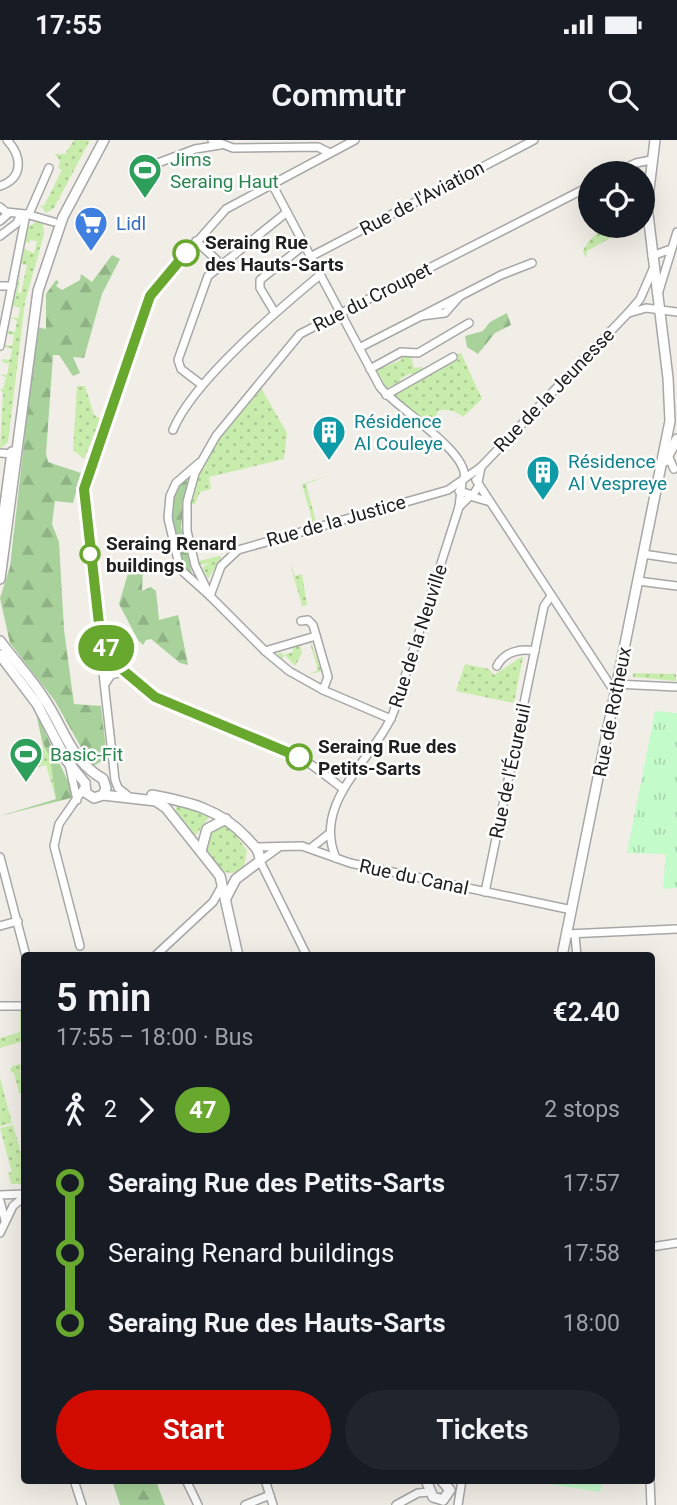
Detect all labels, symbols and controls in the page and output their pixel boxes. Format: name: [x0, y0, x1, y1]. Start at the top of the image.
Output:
text: 17:55: [35, 10, 102, 40]
icon: back: [35, 76, 73, 114]
text: Commutr: [271, 76, 406, 114]
icon: search: [604, 76, 642, 114]
place label: Jims Seraing Haut: [170, 148, 279, 193]
sports icon: Jims Seraing Haut: [126, 151, 164, 200]
street label: Rue de l'Aviation: [356, 156, 488, 240]
map controls: [578, 161, 655, 238]
button: locate: [578, 161, 655, 238]
supermarket icon: Lidl: [72, 204, 110, 253]
place label: Lidl: [116, 212, 146, 235]
place label: Seraing Rue des Hauts-Sarts: [205, 231, 344, 276]
marker: Seraing Rue des Hauts-Sarts: [173, 240, 199, 266]
street label: Rue du Croupet: [309, 257, 435, 337]
street label: Rue de la Jeunesse: [489, 323, 619, 457]
place label: Résidence Al Couleye: [354, 410, 443, 455]
building icon: Résidence Al Couleye: [310, 413, 348, 462]
place label: Résidence Al Vespreye: [568, 450, 667, 495]
building icon: Résidence Al Vespreye: [524, 453, 562, 502]
street label: Rue de la Justice: [264, 490, 408, 552]
place label: Seraing Renard buildings: [106, 532, 237, 577]
marker: Seraing Renard buildings: [80, 544, 100, 564]
street label: Rue de la Neuville: [384, 561, 452, 711]
line badge: 47: [74, 625, 138, 671]
text: 47: [92, 634, 120, 662]
street label: Rue de Rotheux: [588, 645, 636, 779]
street label: Rue de l'Écureuil: [484, 701, 536, 841]
sports icon: Basic-Fit: [7, 735, 45, 784]
place label: Seraing Rue des Petits-Sarts: [318, 735, 457, 780]
place label: Basic-Fit: [50, 743, 123, 766]
marker: Seraing Rue des Petits-Sarts: [286, 744, 312, 770]
street label: Rue du Canal: [357, 854, 471, 900]
text: 5 min: [56, 976, 151, 1020]
text: €2.40: [553, 997, 620, 1027]
text: 17:55 – 18:00 · Bus: [56, 1024, 253, 1051]
icon: walk: [56, 1091, 94, 1129]
icon: forward: [127, 1091, 165, 1129]
text: 2: [104, 1096, 117, 1123]
text: 47: [189, 1096, 216, 1124]
text: 2 stops: [544, 1096, 620, 1123]
text: Seraing Rue des Petits-Sarts: [108, 1168, 445, 1198]
text: 17:57: [563, 1170, 620, 1197]
text: Seraing Renard buildings: [108, 1238, 394, 1268]
text: 17:58: [563, 1240, 620, 1267]
text: Seraing Rue des Hauts-Sarts: [108, 1308, 446, 1338]
text: 18:00: [563, 1310, 620, 1337]
button: Start: [56, 1390, 331, 1470]
button: Tickets: [345, 1390, 620, 1470]

